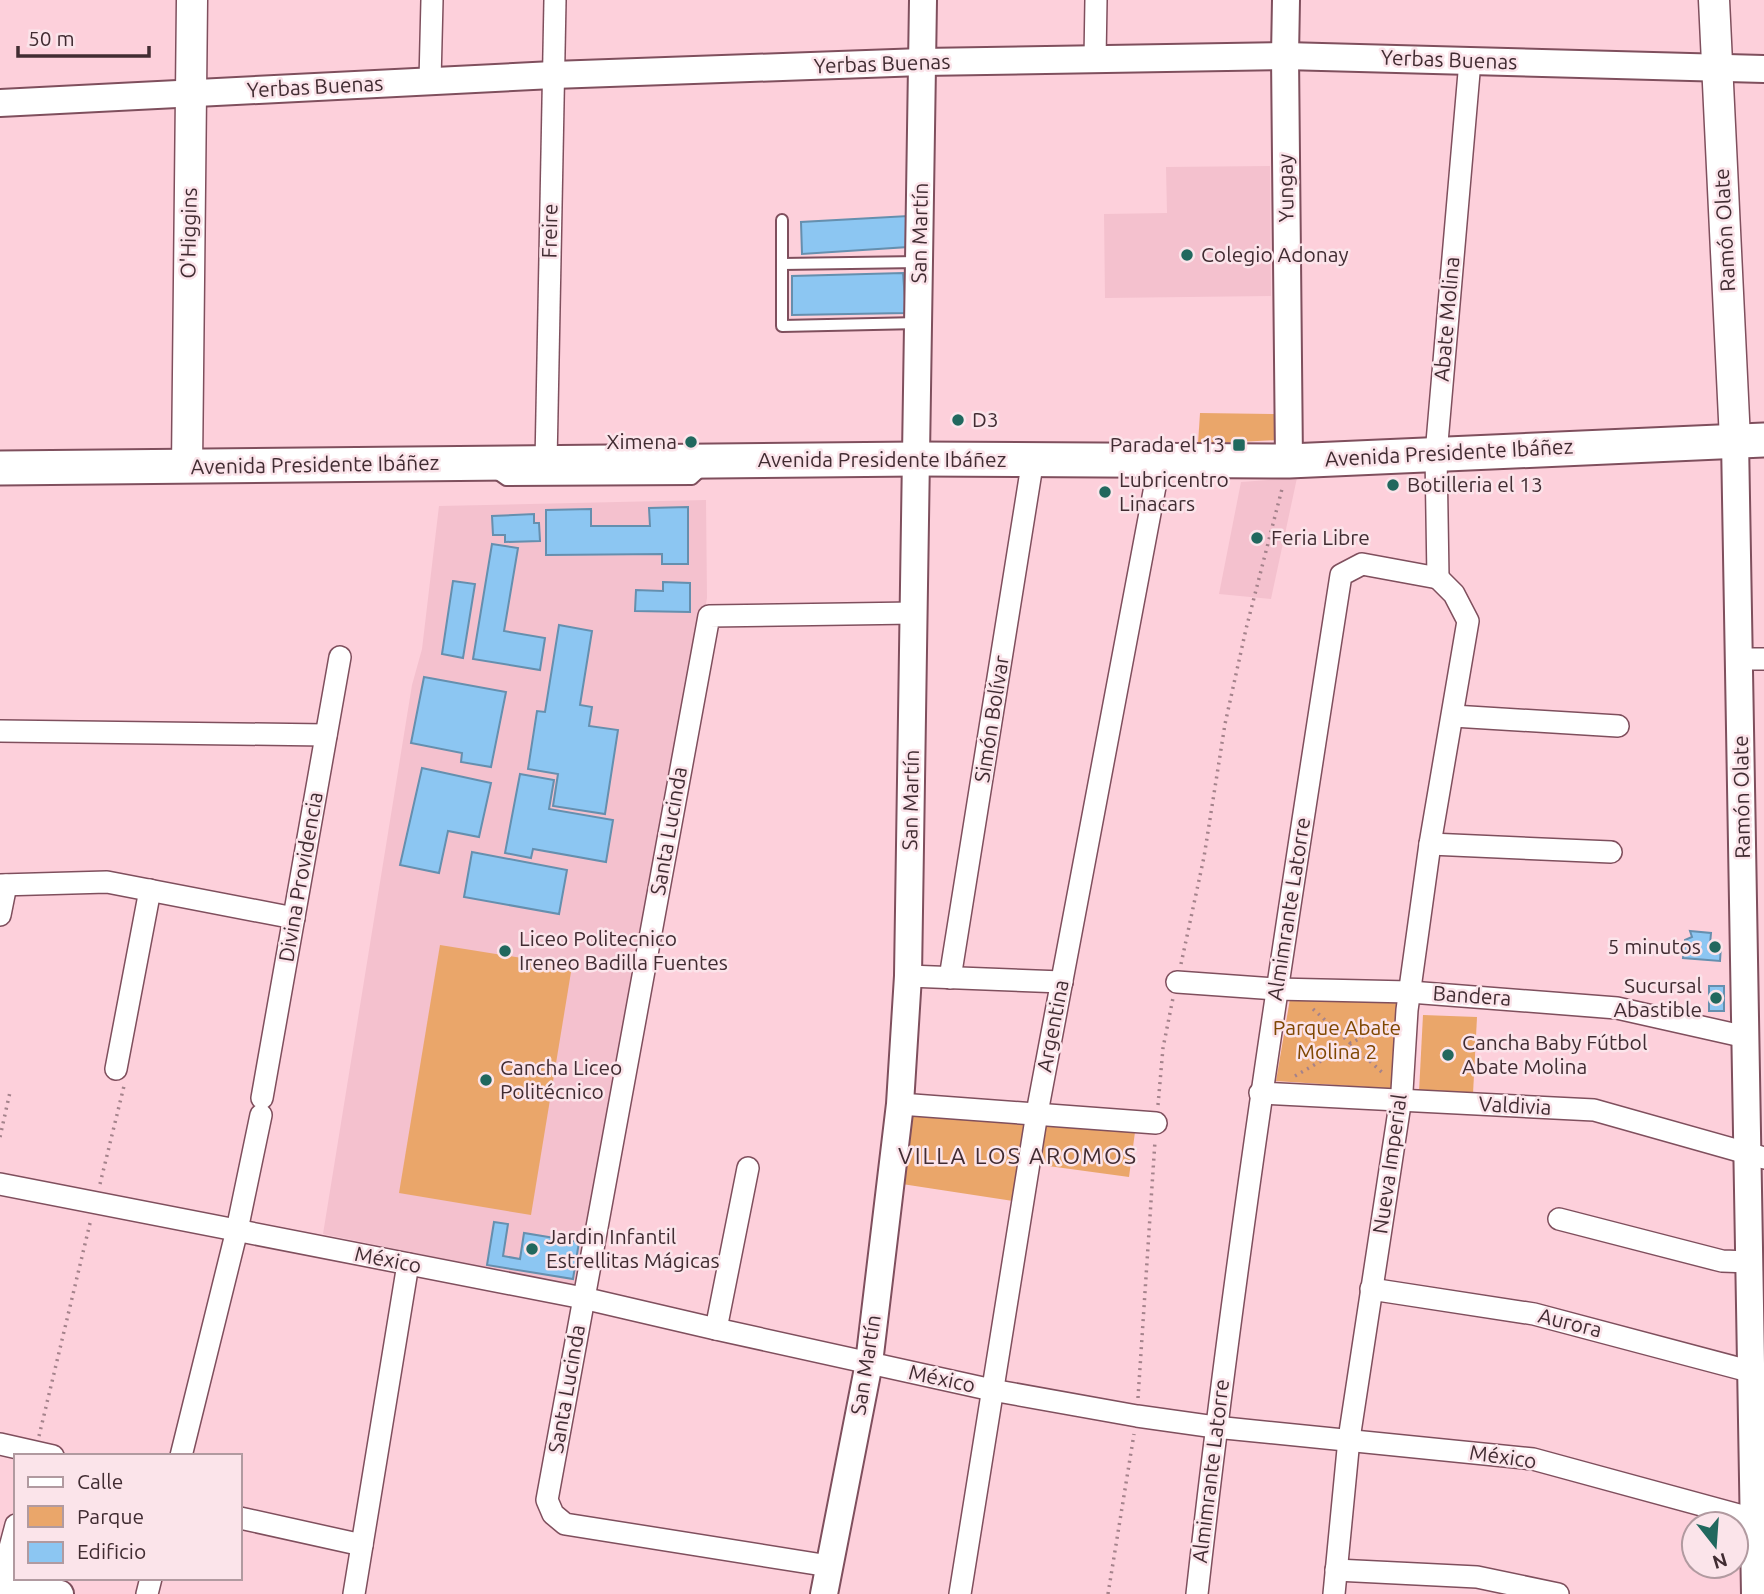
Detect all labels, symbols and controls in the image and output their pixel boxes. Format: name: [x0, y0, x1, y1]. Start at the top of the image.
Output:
scale bar: [18, 14, 149, 58]
text: 50 m: [28, 26, 75, 50]
street label: Yerbas Buenas: [1380, 45, 1518, 73]
street label: Yerbas Buenas: [813, 49, 951, 77]
street label: Yerbas Buenas: [246, 70, 384, 102]
street label: Yungay: [1272, 154, 1298, 223]
street label: Ramón Olate: [1709, 168, 1739, 292]
street label: San Martín: [906, 182, 932, 284]
street label: O'Higgins: [175, 187, 201, 279]
street label: Freire: [537, 203, 561, 259]
place label: Colegio Adonay: [1201, 242, 1349, 266]
marker: Colegio Adonay: [1179, 247, 1195, 263]
street label: Abate Molina: [1429, 255, 1463, 382]
place label: D3: [972, 407, 999, 431]
marker: D3: [950, 412, 966, 428]
place label: Ximena: [606, 429, 677, 453]
place label: Parada el 13: [1110, 432, 1225, 456]
marker: Ximena: [683, 434, 699, 450]
street label: Avenida Presidente Ibáñez: [1324, 434, 1574, 470]
marker: Parada el 13: [1231, 437, 1247, 453]
street label: Avenida Presidente Ibáñez: [758, 447, 1006, 471]
street label: Avenida Presidente Ibáñez: [190, 450, 439, 478]
place label: Lubricentro Linacars: [1119, 467, 1229, 515]
place label: Botilleria el 13: [1407, 472, 1543, 496]
marker: Botilleria el 13: [1385, 477, 1401, 493]
marker: Lubricentro Linacars: [1097, 484, 1113, 500]
place label: Feria Libre: [1271, 525, 1370, 549]
marker: Feria Libre: [1249, 530, 1265, 546]
street label: Simón Bolívar: [969, 653, 1013, 784]
street label: Ramón Olate: [1728, 735, 1754, 859]
street label: San Martín: [897, 749, 923, 851]
street label: Santa Lucinda: [645, 765, 691, 897]
street label: Divina Providencia: [273, 790, 327, 964]
street label: Almimrante Latorre: [1262, 815, 1314, 1002]
place label: Liceo Politecnico Ireneo Badilla Fuentes: [519, 926, 728, 974]
place label: 5 minutos: [1608, 934, 1701, 958]
marker: 5 minutos: [1707, 939, 1723, 955]
marker: Liceo Politecnico Ireneo Badilla Fuentes: [497, 943, 513, 959]
place label: Sucursal Abastible: [1613, 973, 1702, 1021]
street label: Argentina: [1031, 978, 1073, 1074]
street label: Bandera: [1432, 980, 1512, 1010]
marker: Sucursal Abastible: [1708, 990, 1724, 1006]
park label: Parque Abate Molina 2: [1273, 1015, 1401, 1063]
place label: Cancha Baby Fútbol Abate Molina: [1462, 1030, 1647, 1078]
marker: Cancha Baby Fútbol Abate Molina: [1440, 1047, 1456, 1063]
place label: Cancha Liceo Politécnico: [500, 1055, 622, 1103]
marker: Cancha Liceo Politécnico: [478, 1072, 494, 1088]
street label: Valdivia: [1478, 1091, 1552, 1119]
street label: Nueva Imperial: [1367, 1092, 1411, 1235]
district label: VILLA LOS AROMOS: [898, 1143, 1138, 1168]
place label: Jardin Infantil Estrellitas Mágicas: [546, 1224, 720, 1272]
street label: México: [353, 1241, 424, 1277]
marker: Jardin Infantil Estrellitas Mágicas: [524, 1241, 540, 1257]
street label: Aurora: [1536, 1303, 1604, 1341]
street label: San Martín: [845, 1313, 885, 1417]
street label: Santa Lucinda: [543, 1323, 589, 1455]
street label: México: [907, 1359, 978, 1397]
street label: Almimrante Latorre: [1187, 1377, 1233, 1564]
street label: México: [1468, 1439, 1538, 1473]
legend: [14, 1454, 242, 1580]
text: Calle: [77, 1469, 123, 1493]
text: Parque: [77, 1504, 144, 1528]
north arrow: [1680, 1510, 1750, 1580]
text: Edificio: [77, 1539, 146, 1563]
text: N: [1710, 1549, 1730, 1574]

